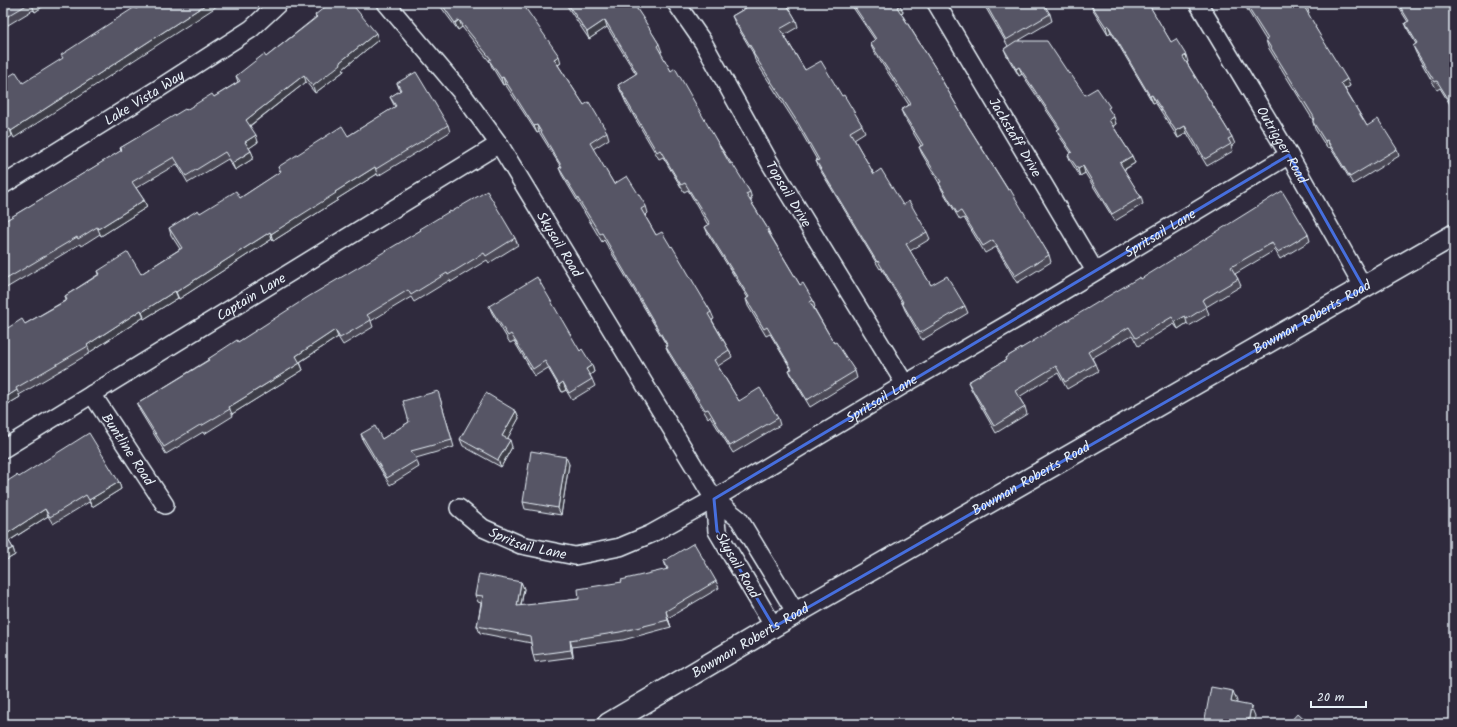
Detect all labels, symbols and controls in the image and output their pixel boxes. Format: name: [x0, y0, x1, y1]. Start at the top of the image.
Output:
street label: Lake Vista Way: [100, 64, 189, 132]
street label: Jackstaff Drive: [982, 94, 1047, 182]
street label: Outrigger Road: [1250, 102, 1314, 189]
street label: Topsail Drive: [759, 157, 817, 233]
street label: Spritsail Lane: [1120, 203, 1201, 264]
street label: Skysail Road: [530, 208, 588, 283]
street label: Captain Lane: [212, 267, 291, 327]
street label: Bowman Roberts Road: [1249, 274, 1376, 360]
street label: Spritsail Lane: [842, 369, 923, 429]
street label: Buntline Road: [95, 409, 160, 491]
street label: Bowman Roberts Road: [968, 436, 1095, 522]
street label: Spritsail Lane: [485, 522, 569, 566]
street label: Skysail Road: [709, 528, 766, 604]
street label: Bowman Roberts Road: [688, 597, 814, 684]
scale bar: [1311, 683, 1366, 709]
text: 20 m: [1317, 688, 1345, 707]

